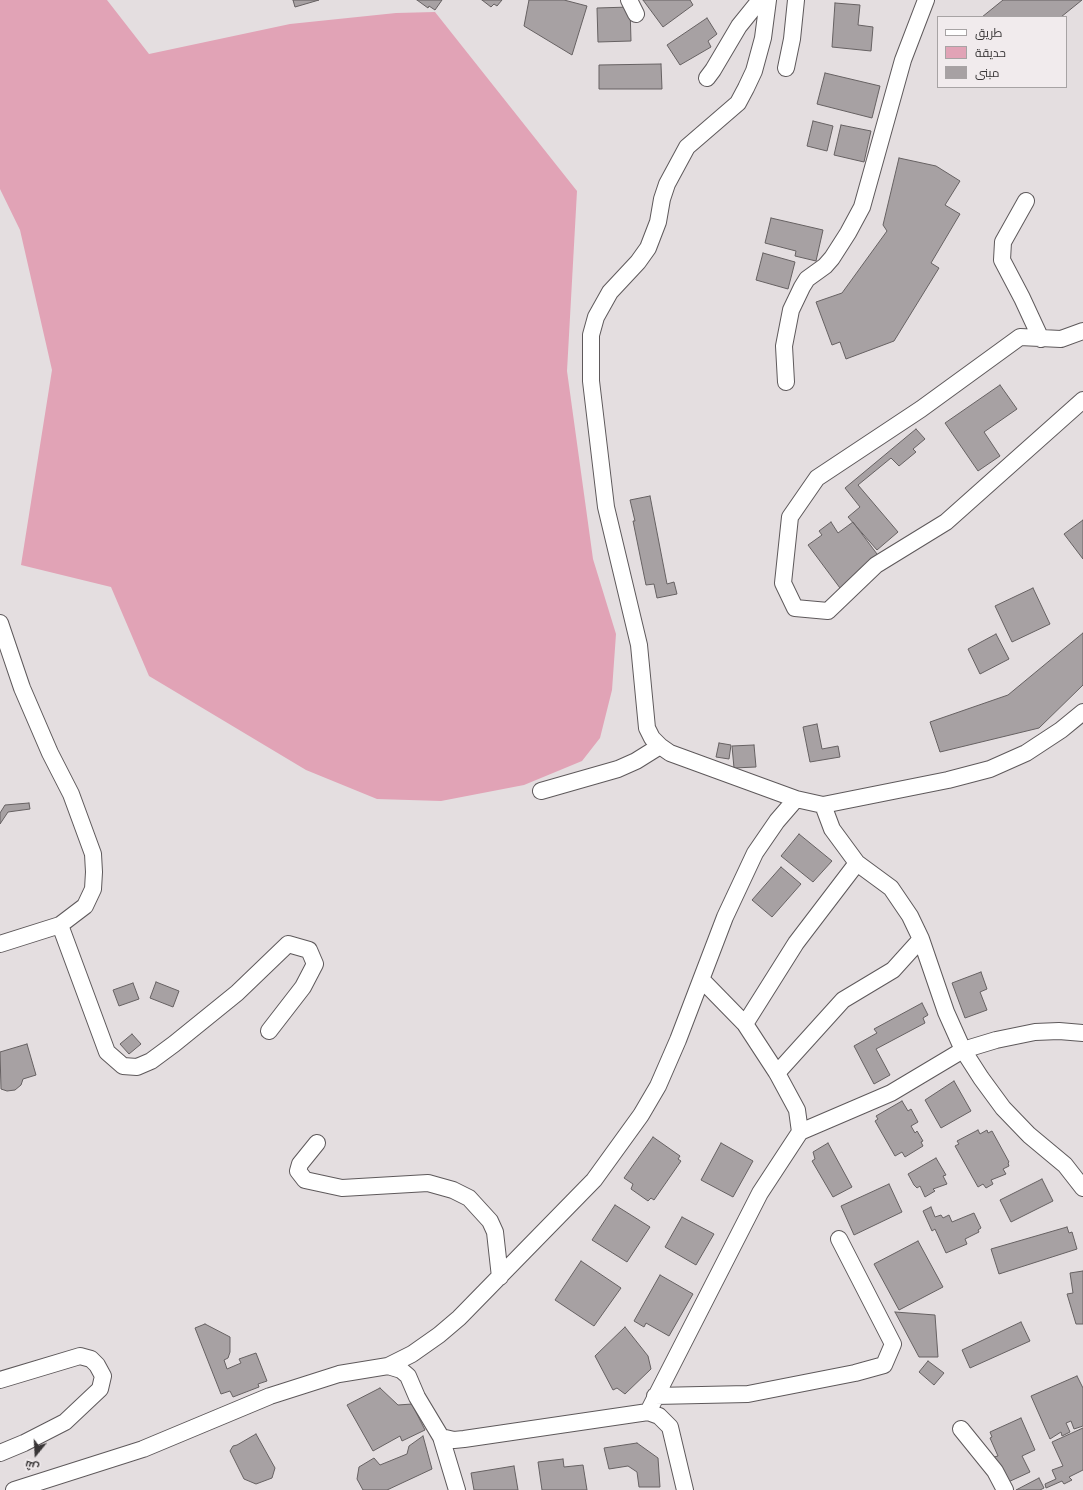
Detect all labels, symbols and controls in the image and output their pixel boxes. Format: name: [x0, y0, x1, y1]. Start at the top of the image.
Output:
legend: [937, 16, 1067, 88]
text: طريق: [975, 26, 1002, 40]
text: حديقة: [975, 46, 1006, 60]
text: مبنى: [975, 66, 1000, 80]
north arrow: [16, 1434, 56, 1474]
text: ش: [23, 1458, 41, 1474]

